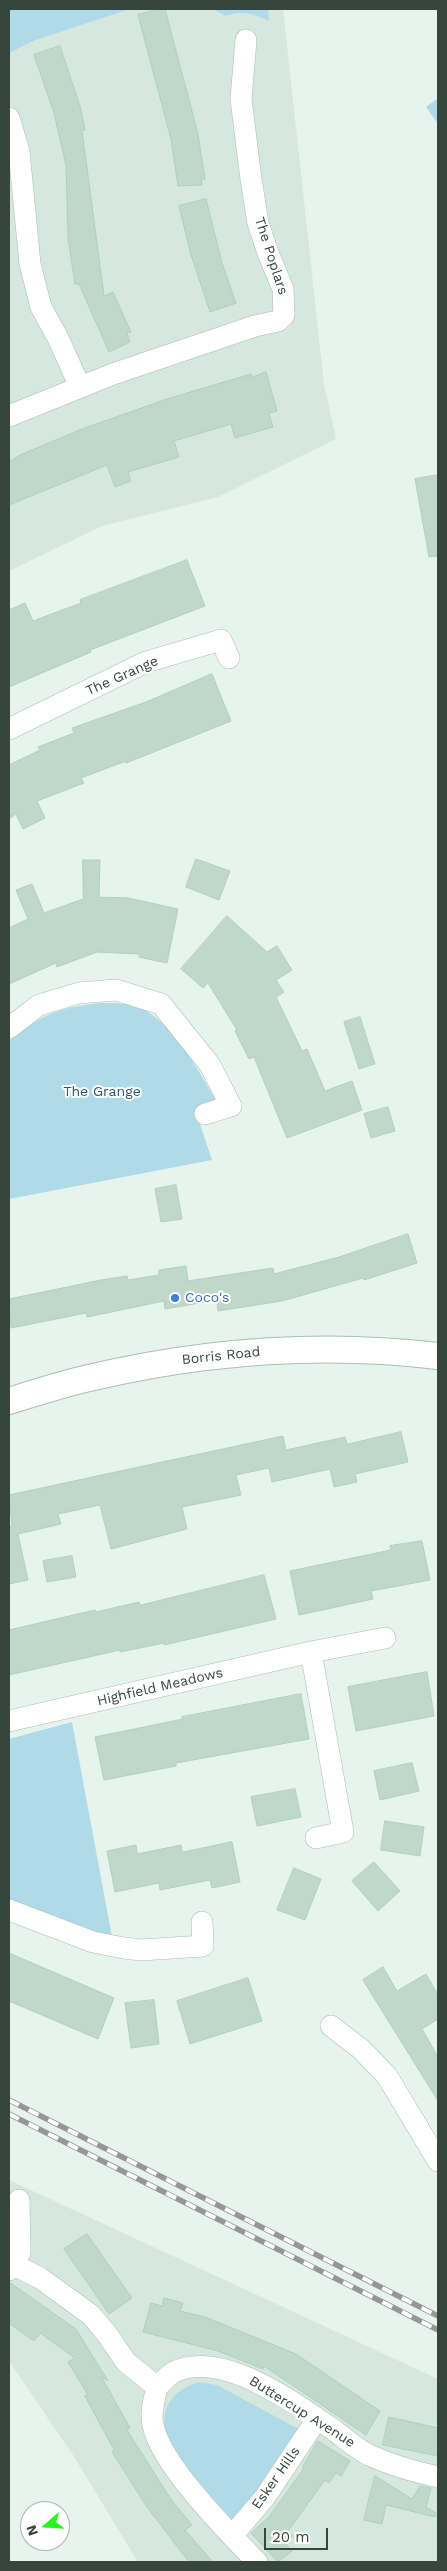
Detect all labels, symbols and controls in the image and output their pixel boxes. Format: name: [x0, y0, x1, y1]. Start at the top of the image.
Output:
street label: The Poplars: [251, 215, 291, 297]
street label: The Grange: [83, 653, 161, 699]
park label: The Grange: [63, 1084, 141, 1100]
place label: Coco's: [185, 1290, 229, 1306]
marker: Coco's: [169, 1292, 181, 1304]
street label: Borris Road: [181, 1344, 261, 1368]
street label: Highfield Meadows: [95, 1664, 225, 1710]
street label: Buttercup Avenue: [246, 2373, 358, 2451]
street label: Esker Hills: [248, 2443, 304, 2513]
north arrow: [20, 2501, 70, 2551]
scale bar: [267, 2518, 331, 2550]
text: N: [23, 2523, 41, 2538]
text: 20 m: [272, 2528, 310, 2546]

